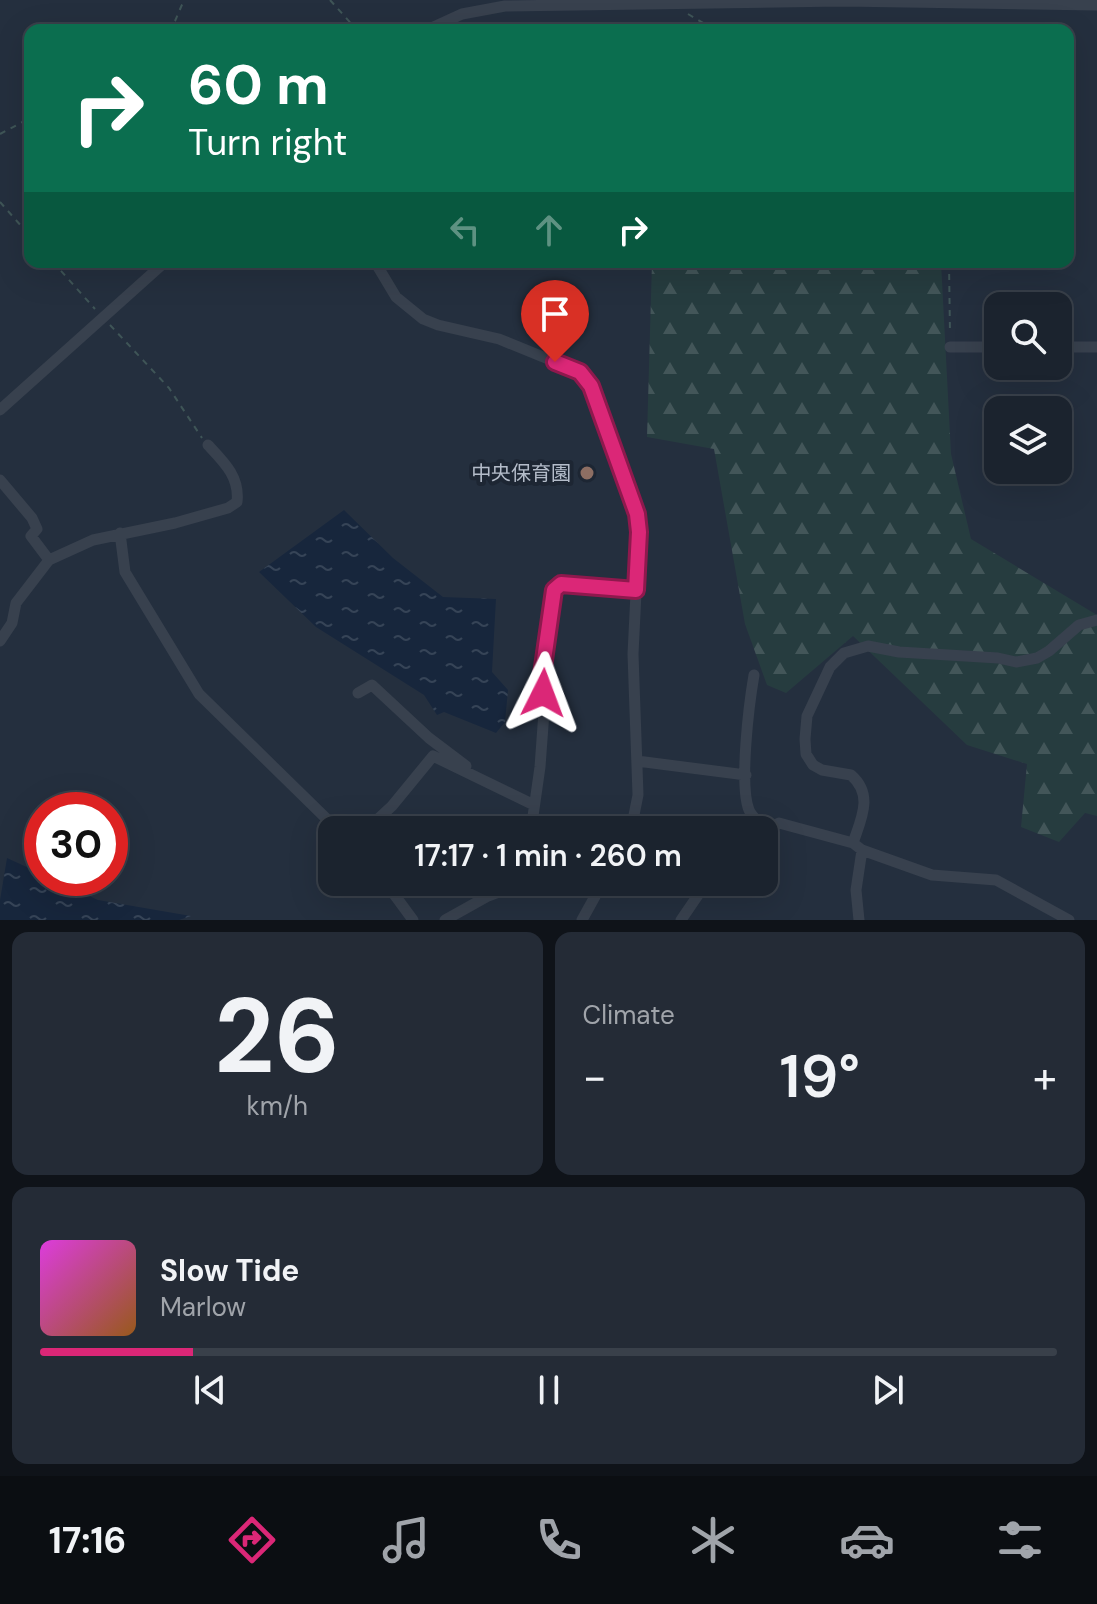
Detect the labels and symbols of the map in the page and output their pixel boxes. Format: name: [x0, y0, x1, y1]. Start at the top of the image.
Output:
pin: [521, 280, 589, 362]
place label: 中央保育園: [471, 460, 571, 486]
marker: 中央保育園: [578, 464, 596, 482]
position arrow: [501, 651, 585, 735]
speed limit sign: 30: [24, 792, 128, 896]

